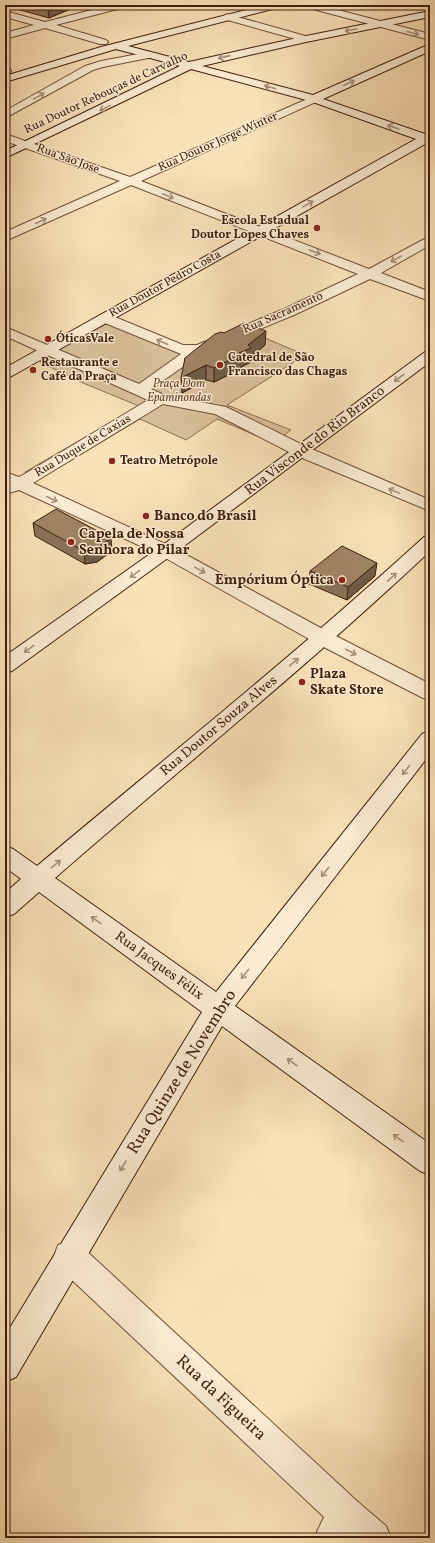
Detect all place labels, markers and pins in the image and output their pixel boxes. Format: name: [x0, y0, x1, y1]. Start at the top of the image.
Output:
place label: Escola Estadual Doutor Lopes Chaves: [191, 213, 309, 243]
marker: Escola Estadual Doutor Lopes Chaves: [312, 223, 322, 233]
place label: ÓticasVale: [56, 330, 114, 347]
marker: ÓticasVale: [43, 334, 53, 344]
place label: Catedral de São Francisco das Chagas: [228, 350, 348, 380]
place label: Restaurante e Café da Praça: [41, 355, 118, 385]
marker: Catedral de São Francisco das Chagas: [215, 360, 225, 370]
marker: Restaurante e Café da Praça: [28, 365, 38, 375]
place label: Teatro Metrópole: [120, 453, 218, 469]
marker: Teatro Metrópole: [107, 456, 117, 466]
place label: Banco do Brasil: [154, 507, 257, 526]
marker: Banco do Brasil: [141, 511, 151, 521]
place label: Capela de Nossa Senhora do Pilar: [79, 525, 190, 560]
marker: Capela de Nossa Senhora do Pilar: [66, 537, 76, 547]
place label: Empórium Óptica: [215, 570, 334, 590]
marker: Empórium Óptica: [337, 575, 347, 585]
place label: Plaza Skate Store: [310, 665, 384, 700]
marker: Plaza Skate Store: [297, 677, 307, 687]

